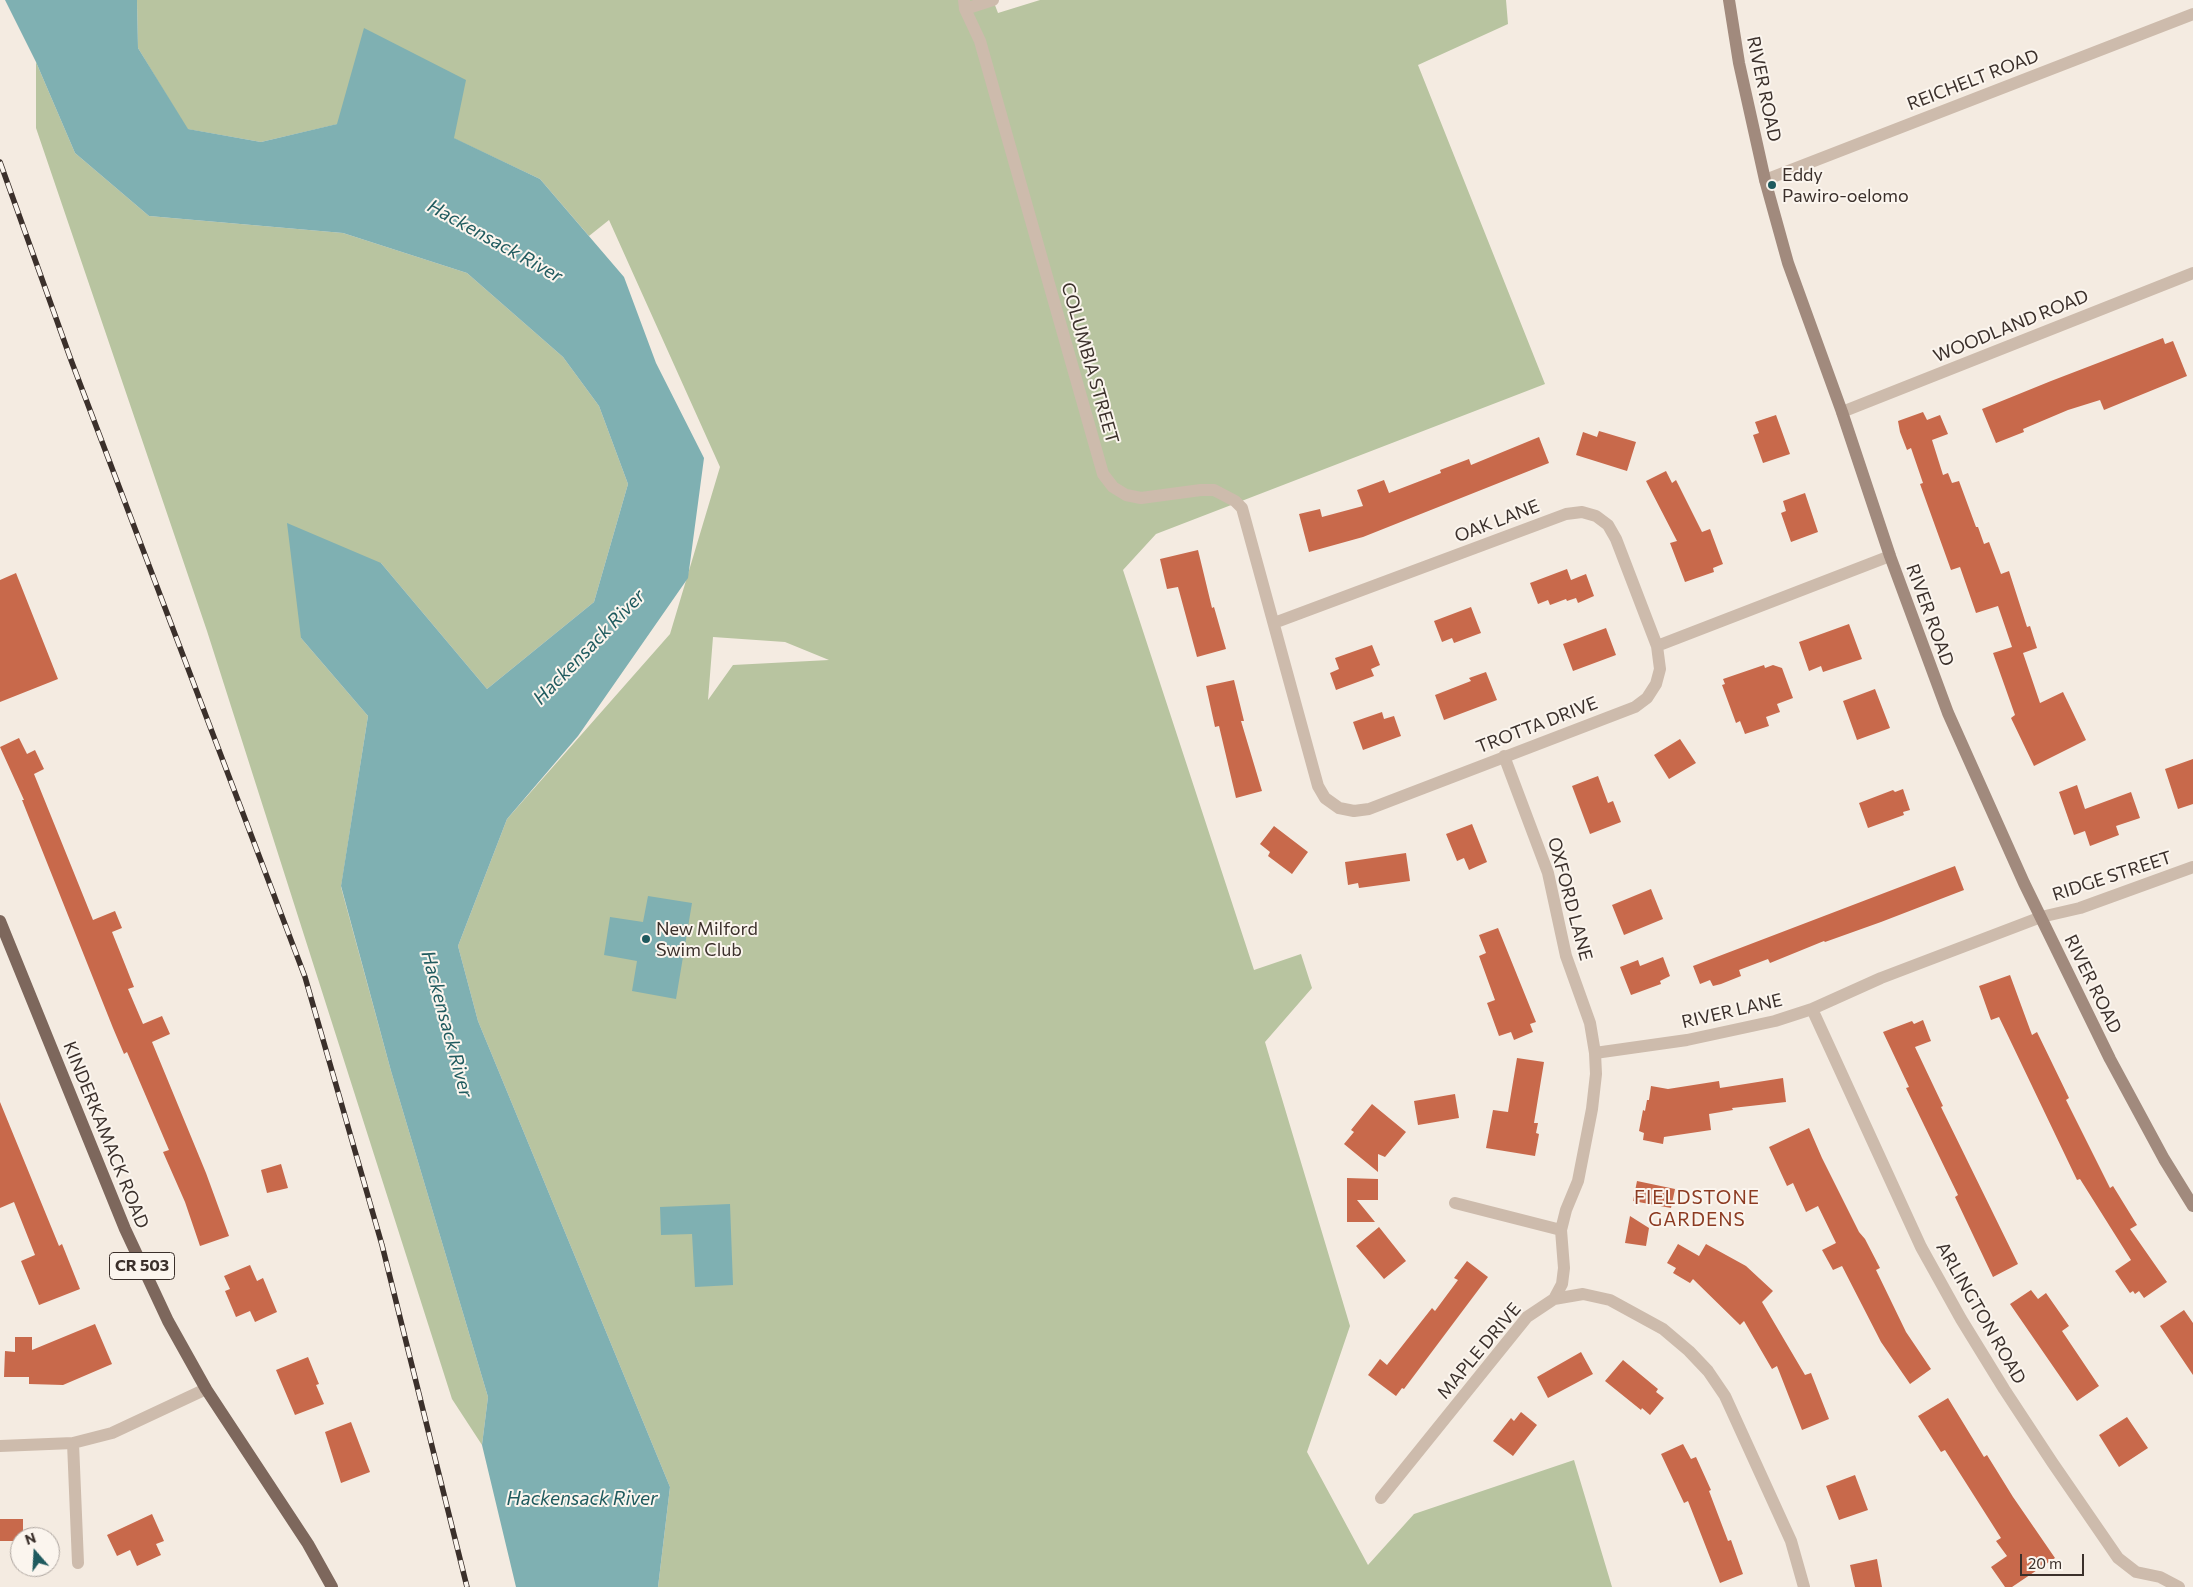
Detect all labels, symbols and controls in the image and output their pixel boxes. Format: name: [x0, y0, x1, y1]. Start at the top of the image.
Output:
street label: RIVER ROAD: [1742, 34, 1786, 144]
street label: REICHELT ROAD: [1904, 45, 2042, 115]
place label: Eddy Pawiro-oelomo: [1782, 164, 1909, 206]
marker: Eddy Pawiro-oelomo: [1766, 179, 1778, 191]
water label: Hackensack River: [423, 194, 567, 288]
street label: COLUMBIA STREET: [1057, 280, 1123, 446]
street label: WOODLAND ROAD: [1930, 285, 2092, 367]
street label: OAK LANE: [1452, 495, 1542, 547]
street label: RIVER ROAD: [1902, 561, 1958, 669]
water label: Hackensack River: [528, 585, 650, 709]
street label: TROTTA DRIVE: [1473, 692, 1601, 758]
street label: OXFORD LANE: [1543, 835, 1597, 963]
street label: RIDGE STREET: [2049, 846, 2175, 906]
place label: New Milford Swim Club: [656, 918, 758, 961]
street label: RIVER ROAD: [2060, 931, 2126, 1037]
marker: New Milford Swim Club: [640, 933, 652, 945]
water label: Hackensack River: [416, 948, 478, 1100]
street label: RIVER LANE: [1680, 989, 1784, 1033]
street label: KINDERKAMACK ROAD: [59, 1038, 153, 1232]
district label: FIELDSTONE GARDENS: [1633, 1187, 1761, 1231]
street label: ARLINGTON ROAD: [1931, 1238, 2031, 1388]
road number: CR 503: [110, 1252, 174, 1280]
street label: MAPLE DRIVE: [1433, 1299, 1525, 1403]
water label: Hackensack River: [506, 1488, 658, 1510]
north arrow: [10, 1527, 60, 1577]
text: N: [23, 1529, 38, 1548]
scale bar: [2023, 1544, 2087, 1576]
text: 20 m: [2028, 1554, 2062, 1572]

